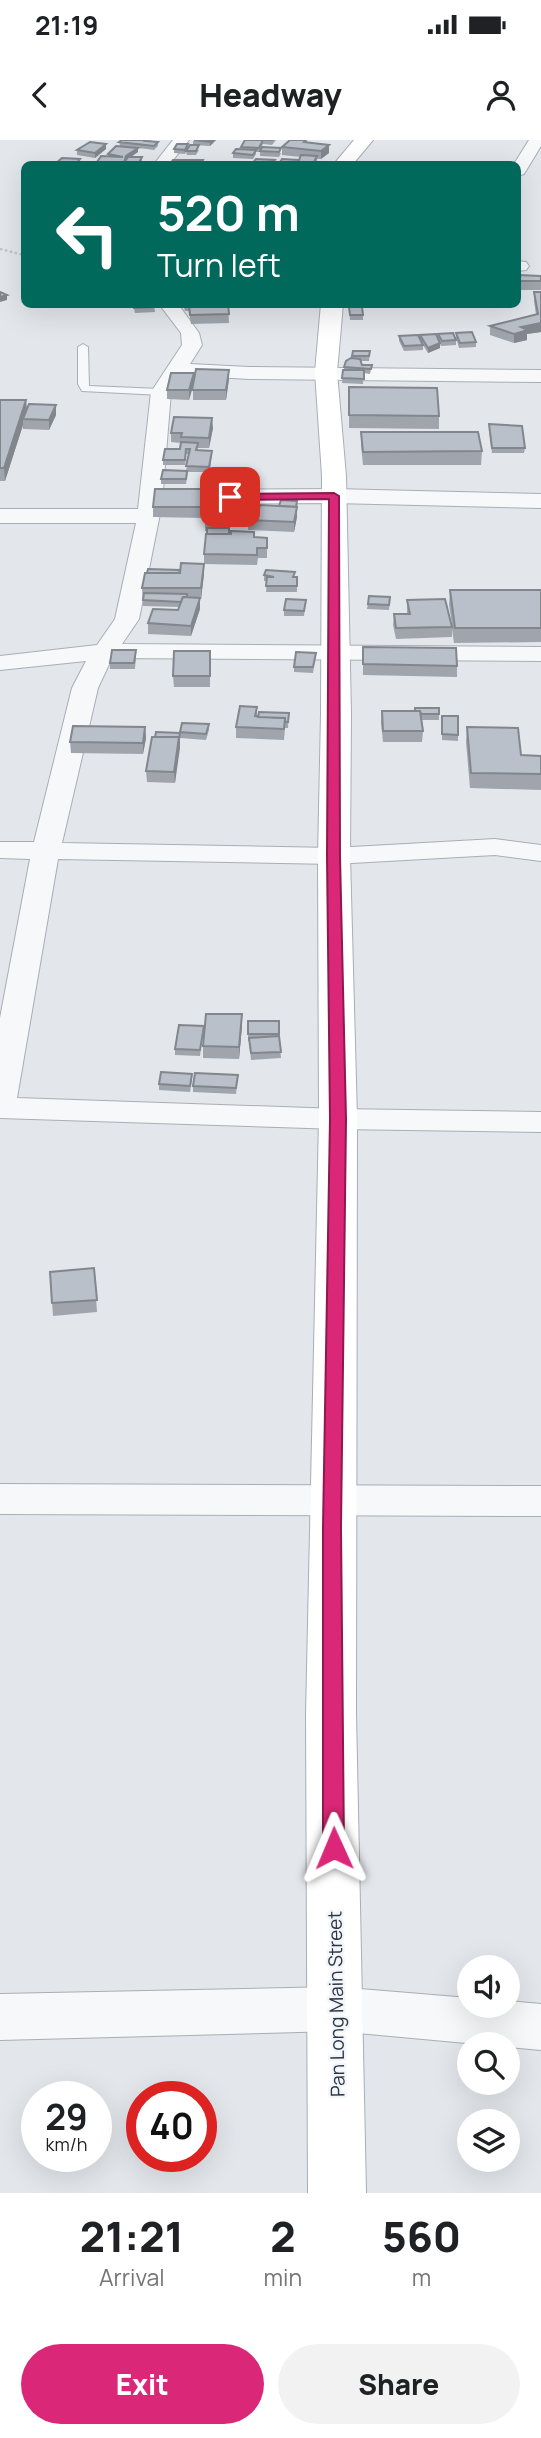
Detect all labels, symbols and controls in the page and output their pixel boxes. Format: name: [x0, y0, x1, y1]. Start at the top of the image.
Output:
text: 21:19: [35, 7, 98, 43]
text: Headway: [199, 73, 342, 117]
icon: back: [21, 76, 59, 114]
icon: person: [482, 76, 520, 114]
text: 520 m: [157, 179, 300, 246]
icon: left: [42, 189, 133, 280]
text: Turn left: [157, 243, 281, 287]
pin: [200, 467, 260, 527]
icon: arrive: [211, 478, 249, 516]
position arrow: [297, 1811, 371, 1885]
street label: Pan Long Main Street: [321, 1911, 351, 2097]
map controls: [457, 1955, 520, 2172]
button: sound: [457, 1955, 520, 2018]
button: search: [457, 2032, 520, 2095]
speed limit sign: 40: [126, 2081, 217, 2172]
text: 29: [45, 2093, 88, 2141]
button: layers: [457, 2109, 520, 2172]
text: km/h: [46, 2132, 87, 2156]
text: 21:21: [80, 2207, 184, 2265]
text: 2: [270, 2207, 296, 2265]
text: 560: [382, 2207, 461, 2265]
text: Arrival: [99, 2261, 165, 2293]
text: min: [264, 2261, 302, 2293]
text: m: [412, 2261, 431, 2293]
button: Exit: [21, 2344, 264, 2424]
button: Share: [278, 2344, 520, 2424]

